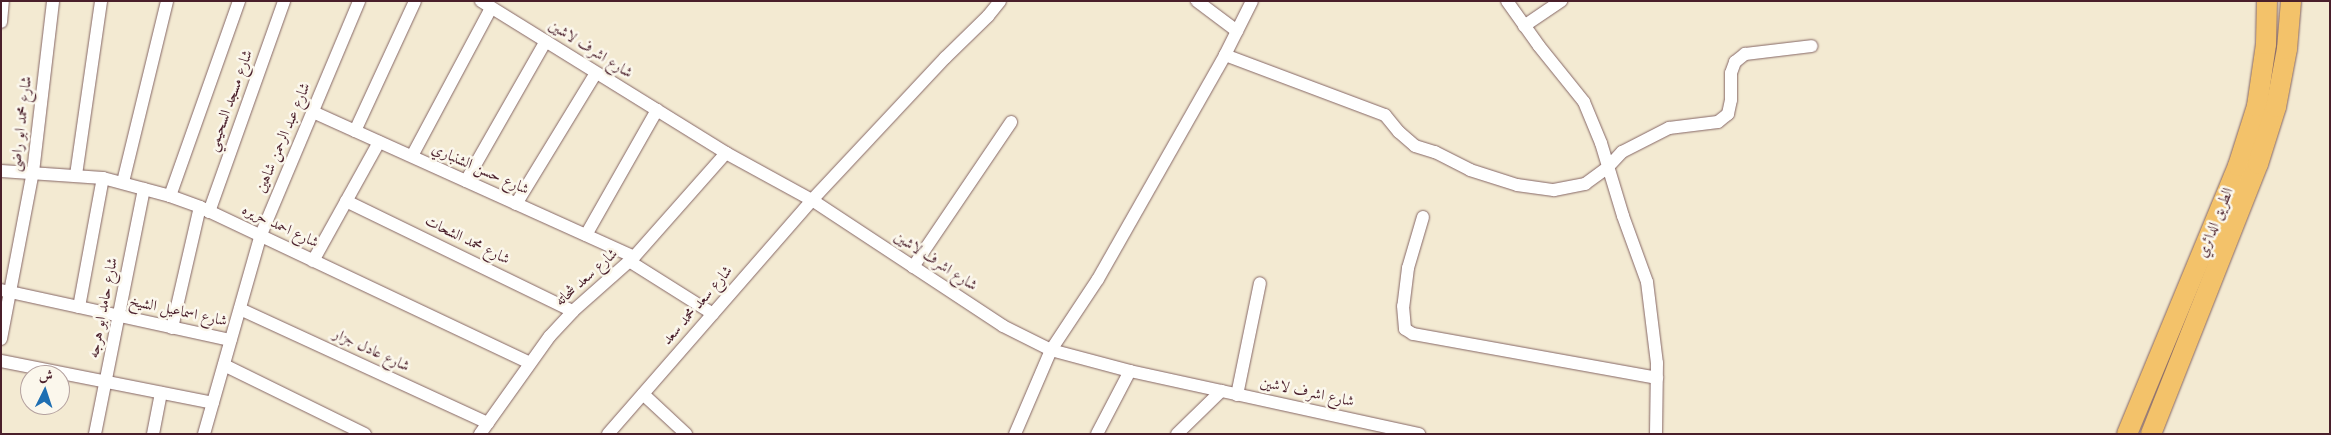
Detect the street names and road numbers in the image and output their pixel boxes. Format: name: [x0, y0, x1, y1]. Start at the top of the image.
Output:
street label: شارع اشرف لاشين: [545, 17, 635, 83]
street label: شارع مسجد السحيمي: [204, 48, 258, 154]
street label: شارع محمد ابو راضى: [7, 75, 37, 173]
street label: شارع عبد الرحمن شاهين: [253, 80, 315, 196]
street label: شارع حسن الشنباري: [429, 141, 531, 199]
street label: الطريق الدائري: [2194, 186, 2238, 260]
street label: شارع احمد حريره: [239, 201, 321, 253]
street label: شارع محمد الشحات: [422, 213, 512, 269]
street label: شارع اشرف لاشين: [890, 228, 980, 296]
street label: شارع سعد شحاته: [552, 245, 622, 311]
street label: شارع حامد ابو هرجه: [85, 256, 123, 360]
street label: شارع سعد محمد سعد: [659, 263, 737, 349]
street label: شارع اسماعيل الشيخ: [127, 293, 229, 331]
street label: شارع عادل جزار: [330, 326, 412, 376]
street label: شارع اشرف لاشين: [1258, 374, 1356, 412]

